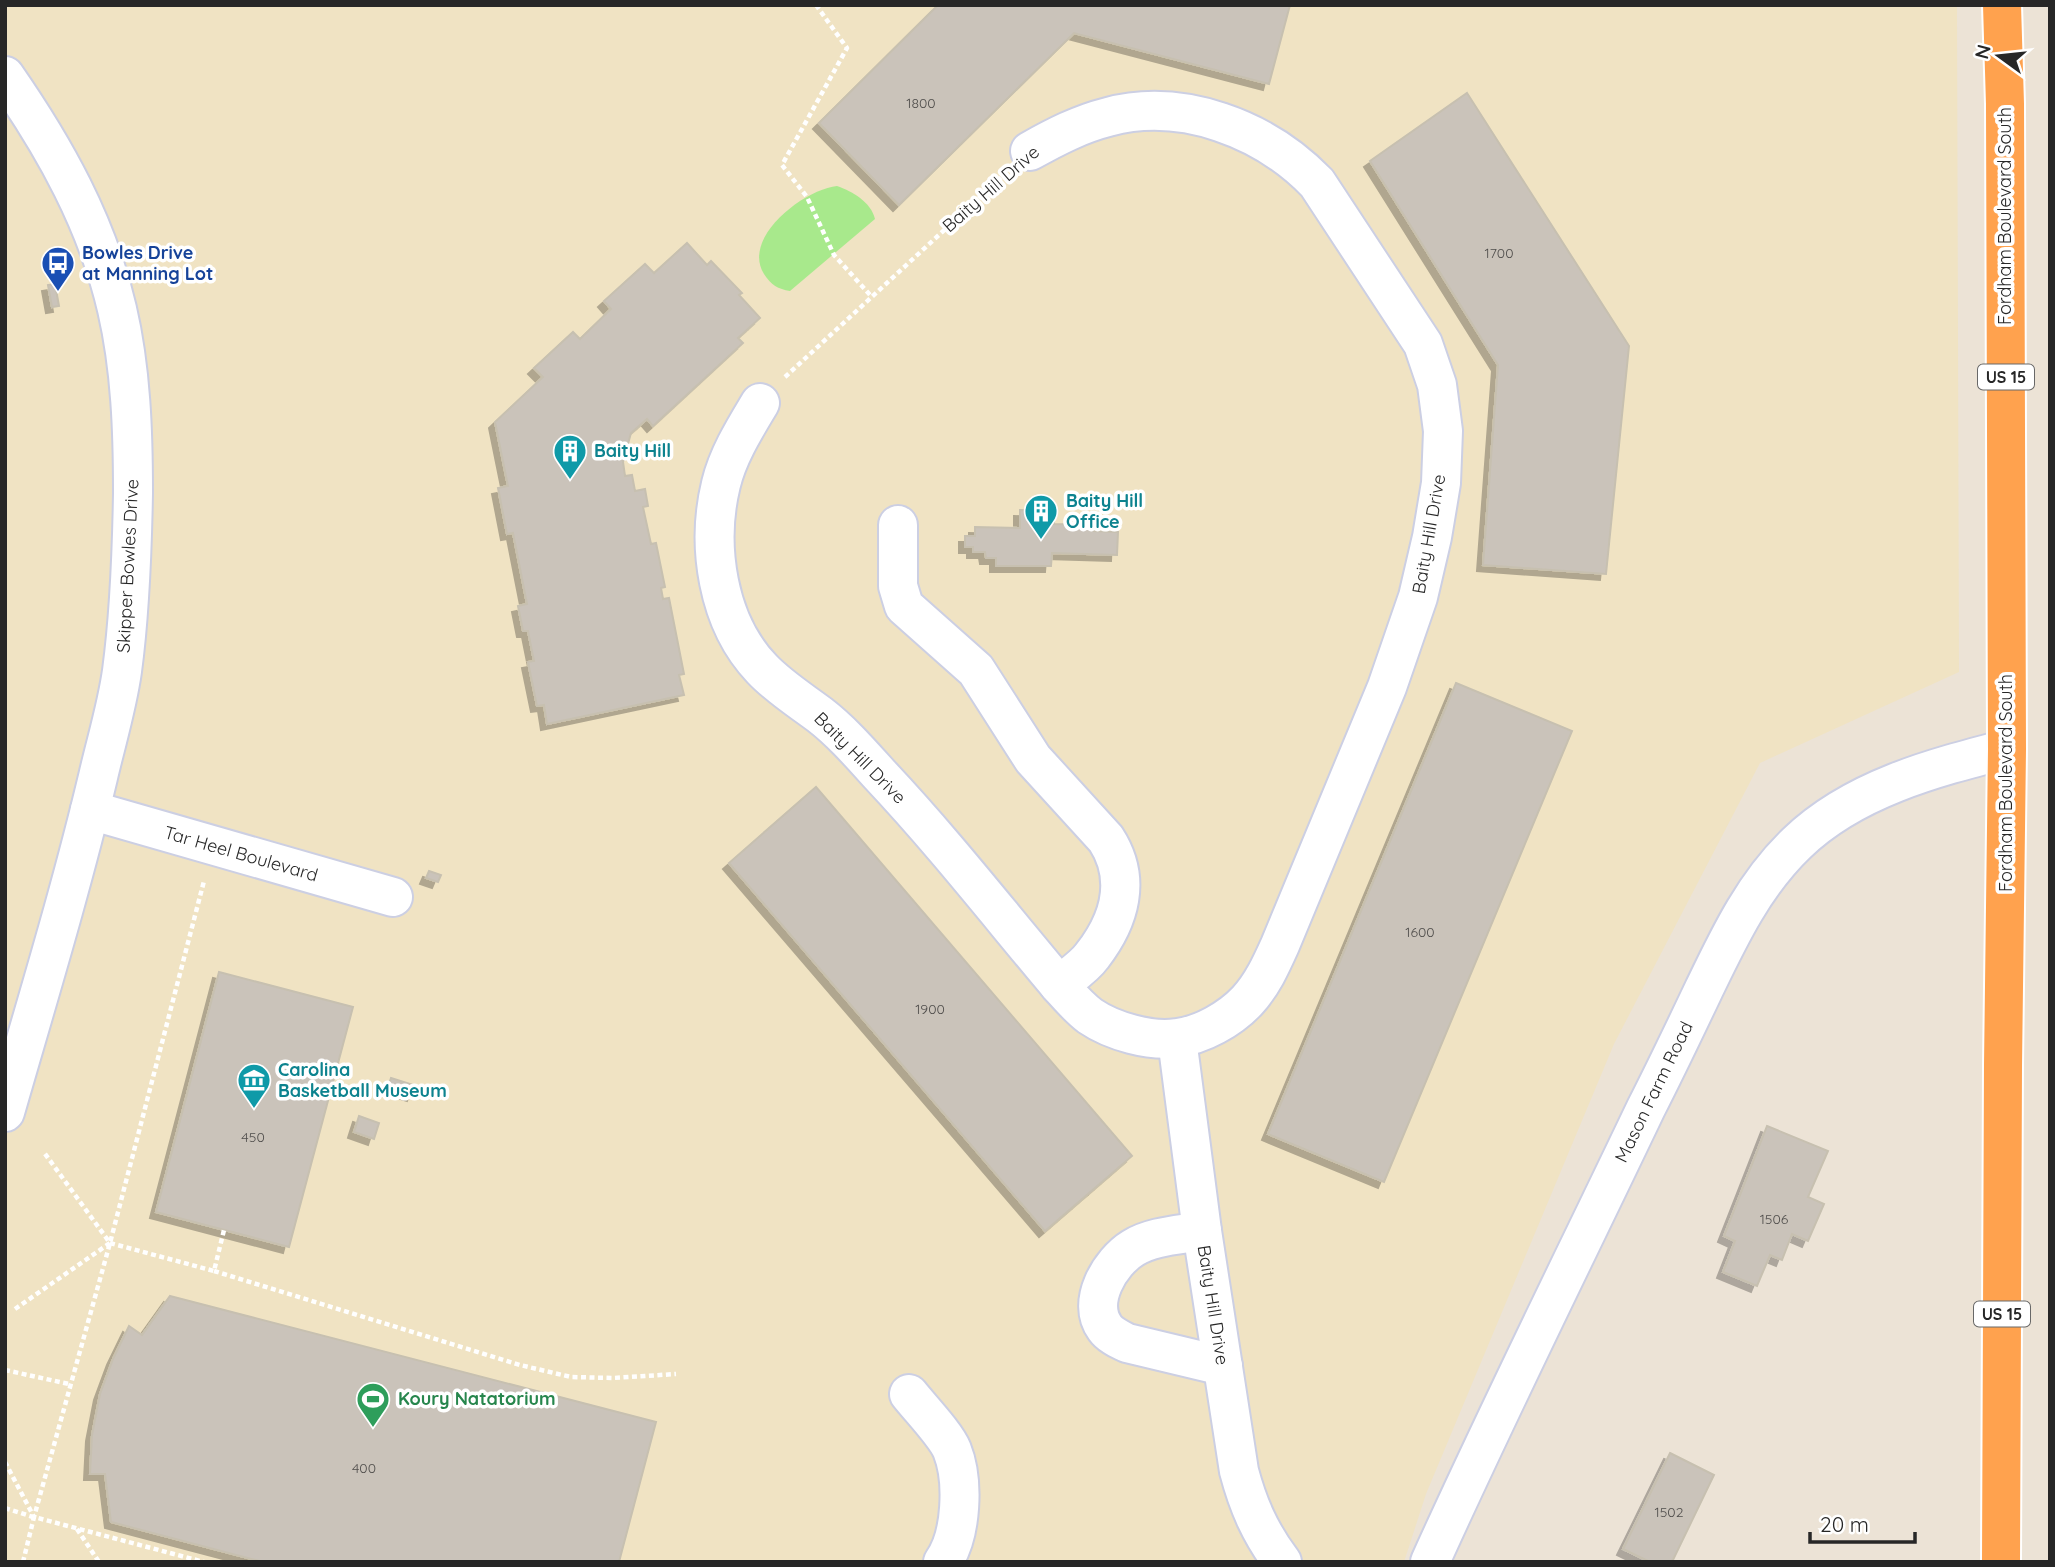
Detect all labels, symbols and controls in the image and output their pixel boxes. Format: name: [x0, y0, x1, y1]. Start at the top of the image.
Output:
north arrow: [1964, 21, 2034, 91]
text: N: [1969, 42, 1996, 61]
house number: 1800: [906, 94, 936, 112]
street label: Fordham Boulevard South: [1993, 107, 2016, 325]
street label: Baity Hill Drive: [937, 140, 1044, 237]
place label: Bowles Drive at Manning Lot: [82, 241, 213, 285]
bus stop icon: Bowles Drive at Manning Lot: [39, 244, 77, 293]
house number: 1700: [1484, 244, 1514, 262]
road number: US 15: [1978, 364, 2034, 390]
building icon: Baity Hill: [551, 432, 589, 481]
place label: Baity Hill: [594, 439, 671, 462]
street label: Baity Hill Drive: [1407, 472, 1450, 596]
street label: Skipper Bowles Drive: [111, 478, 144, 654]
place label: Baity Hill Office: [1066, 489, 1143, 533]
building icon: Baity Hill Office: [1022, 492, 1060, 541]
street label: Fordham Boulevard South: [1994, 674, 2017, 892]
street label: Baity Hill Drive: [809, 707, 911, 809]
street label: Tar Heel Boulevard: [162, 821, 321, 886]
house number: 1600: [1405, 923, 1435, 941]
house number: 1900: [915, 1000, 945, 1018]
street label: Mason Farm Road: [1609, 1017, 1698, 1166]
place label: Carolina Basketball Museum: [278, 1058, 447, 1102]
museum icon: Carolina Basketball Museum: [235, 1061, 273, 1110]
house number: 450: [241, 1128, 265, 1146]
house number: 1506: [1760, 1210, 1789, 1228]
street label: Baity Hill Drive: [1193, 1243, 1234, 1367]
road number: US 15: [1974, 1302, 2030, 1326]
sports icon: Koury Natatorium: [354, 1380, 392, 1429]
place label: Koury Natatorium: [398, 1387, 556, 1410]
house number: 400: [352, 1459, 376, 1477]
scale bar: [1810, 1500, 1915, 1544]
house number: 1502: [1655, 1503, 1684, 1521]
text: 20 m: [1820, 1511, 1869, 1537]

